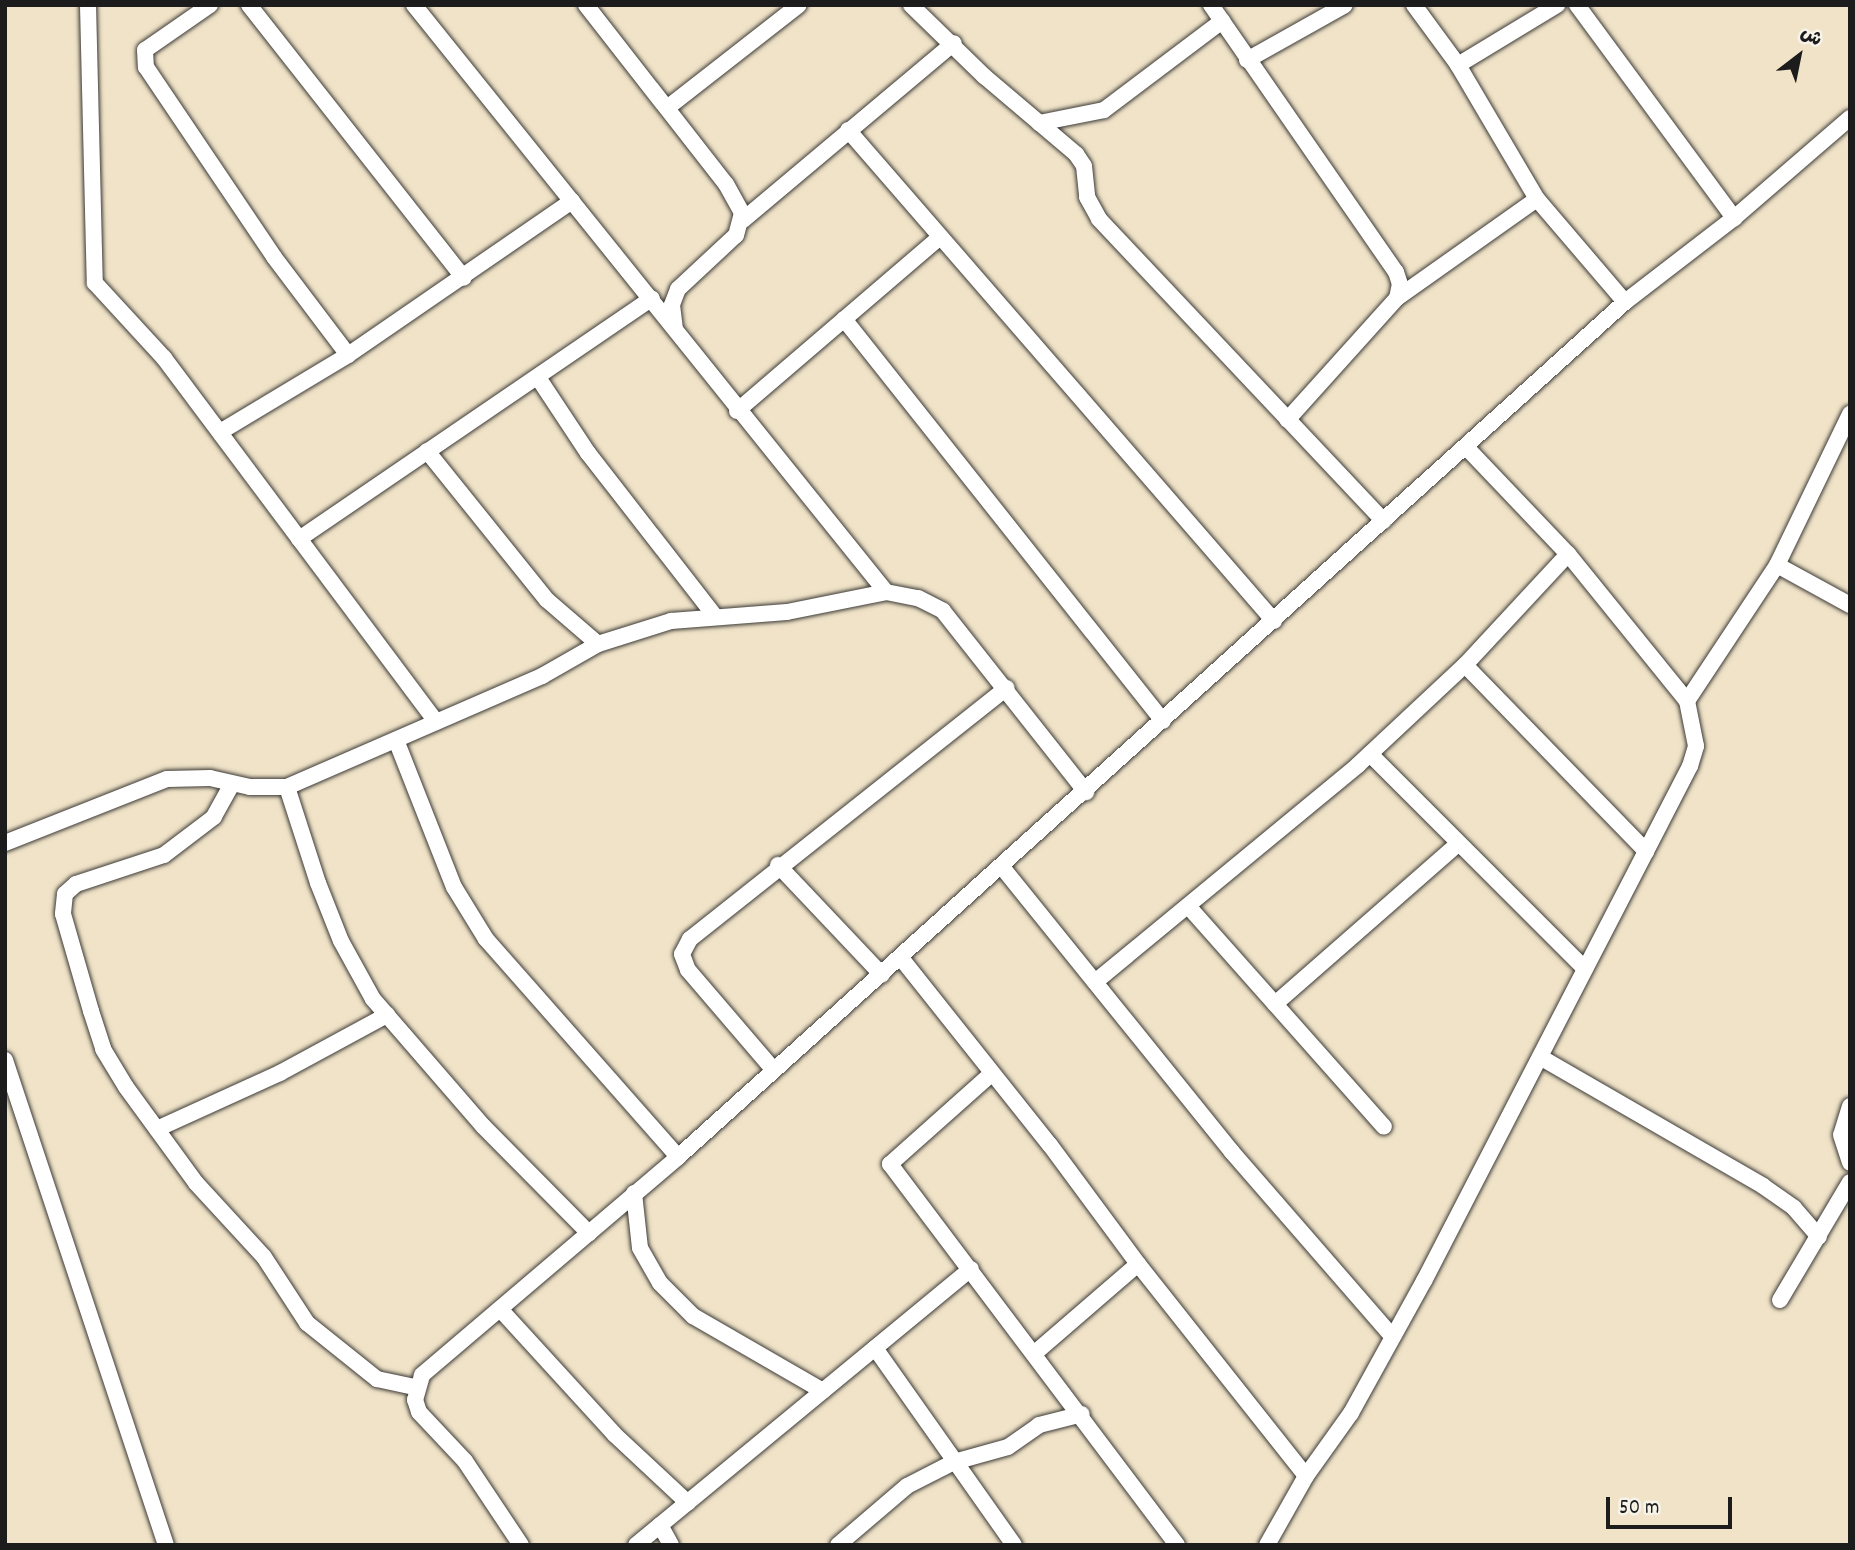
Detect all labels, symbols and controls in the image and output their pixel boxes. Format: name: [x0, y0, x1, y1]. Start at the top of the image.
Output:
north arrow: [1764, 21, 1834, 91]
text: ش: [1794, 21, 1826, 55]
scale bar: [1610, 1484, 1736, 1528]
text: 50 m: [1619, 1494, 1659, 1524]

